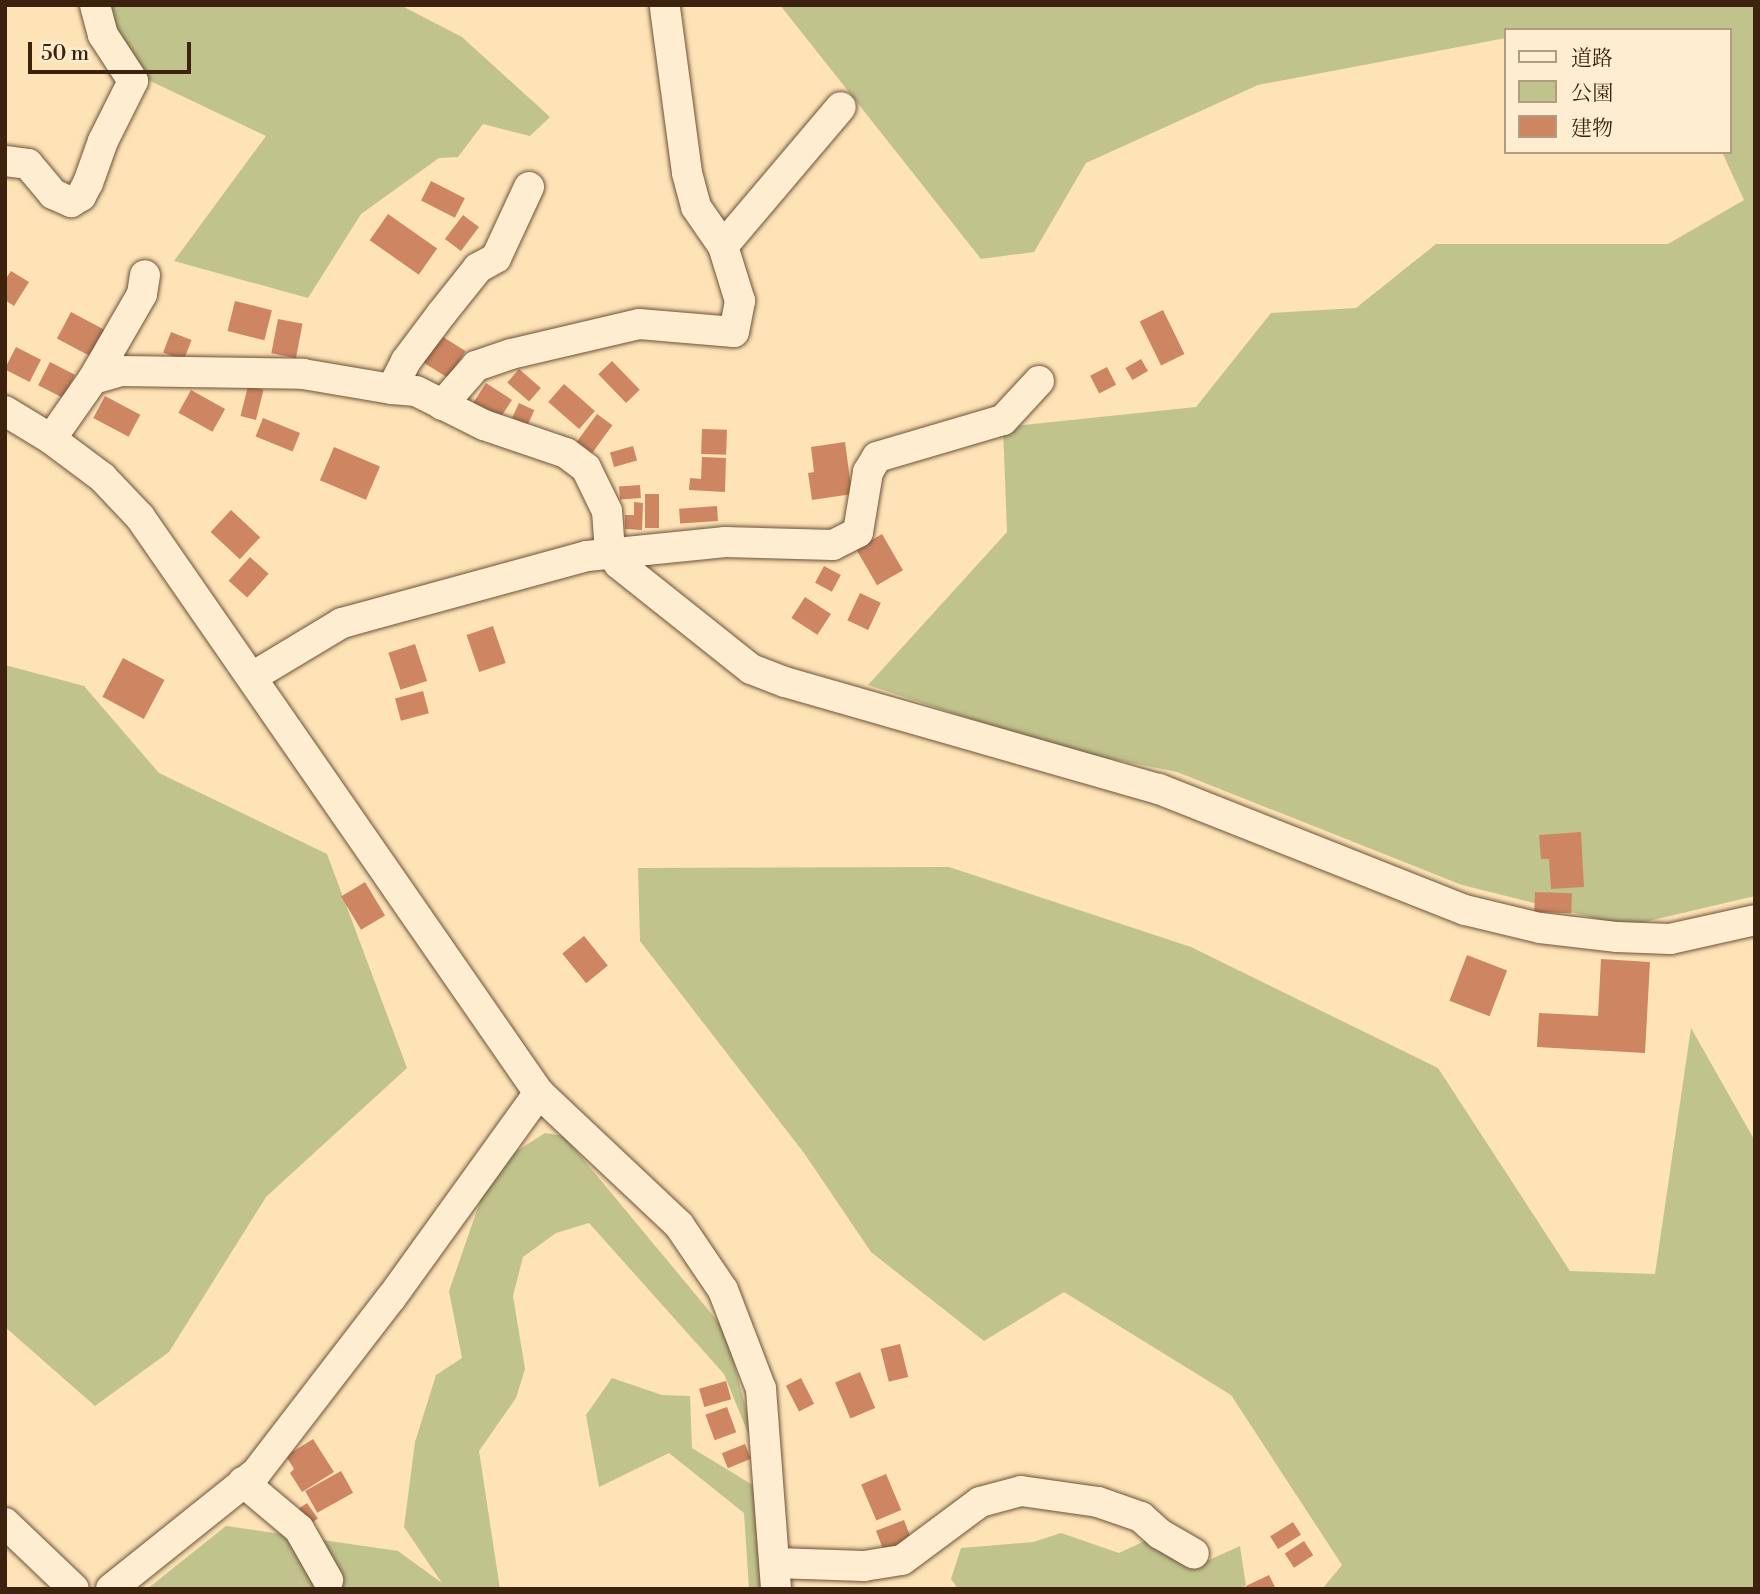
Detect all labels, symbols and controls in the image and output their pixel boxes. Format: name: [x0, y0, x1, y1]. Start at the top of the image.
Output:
scale bar: [32, 28, 194, 72]
legend: [1504, 28, 1732, 154]
text: 50 m: [41, 41, 89, 67]
text: 道路: [1571, 46, 1613, 72]
text: 公園: [1571, 81, 1613, 107]
text: 建物: [1571, 116, 1613, 142]

